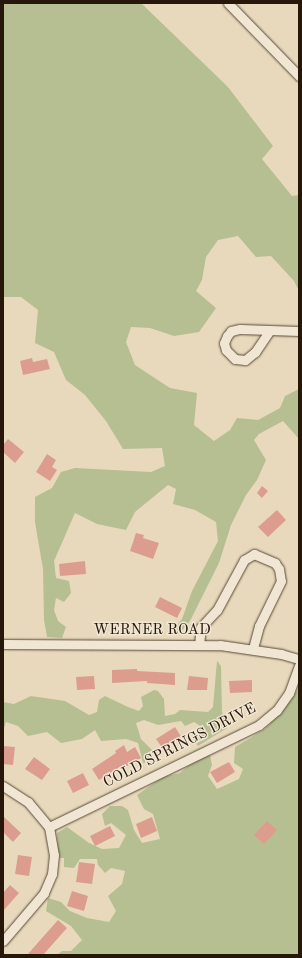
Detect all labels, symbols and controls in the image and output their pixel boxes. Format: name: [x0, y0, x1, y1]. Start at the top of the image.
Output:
street label: WERNER ROAD: [93, 622, 211, 640]
street label: COLD SPRINGS DRIVE: [101, 700, 259, 792]

